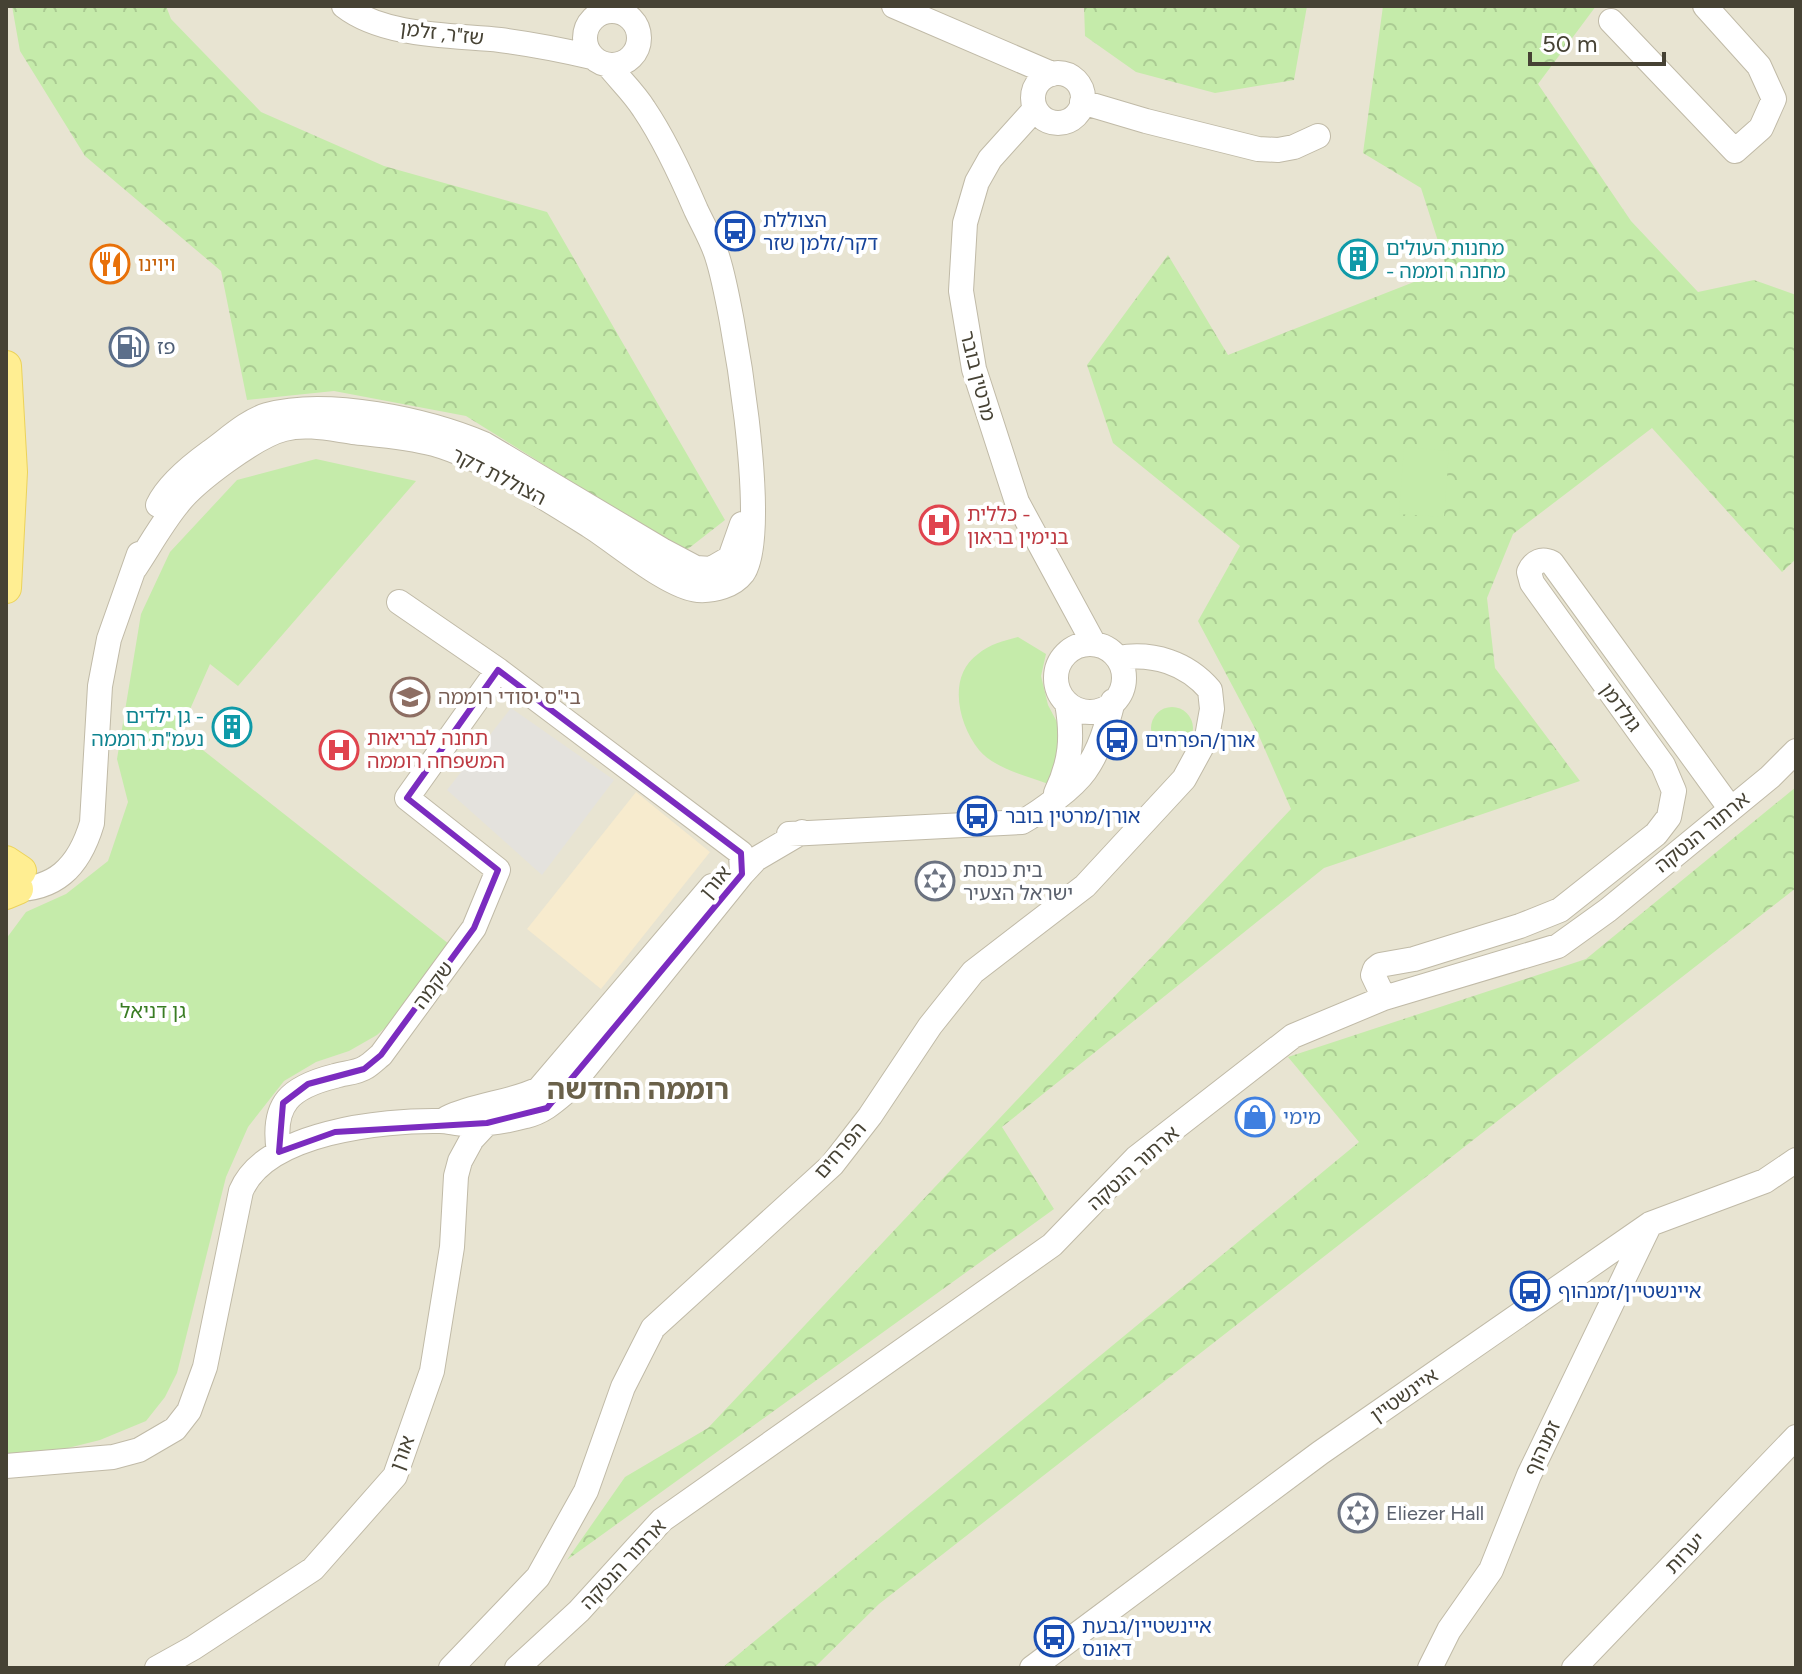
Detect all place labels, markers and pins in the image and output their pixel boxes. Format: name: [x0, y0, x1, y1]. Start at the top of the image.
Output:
place label: הצוללת דקר/זלמן שזר: [763, 208, 878, 255]
bus stop icon: הצוללת דקר/זלמן שזר: [714, 210, 756, 252]
place label: מחנות העולים - מחנה רוממה: [1386, 236, 1506, 283]
building icon: מחנות העולים - מחנה רוממה: [1337, 238, 1379, 280]
restaurant icon: ויוינו: [89, 243, 131, 285]
place label: ויוינו: [138, 252, 175, 276]
fuel station icon: פז: [108, 326, 150, 368]
place label: פז: [157, 335, 176, 359]
place label: כללית - בנימין בראון: [967, 502, 1069, 549]
hospital icon: כללית - בנימין בראון: [918, 504, 960, 546]
school or university icon: בי"ס יסודי רוממה: [389, 676, 431, 718]
place label: בי"ס יסודי רוממה: [438, 685, 581, 709]
place label: גן ילדים - נעמ"ת רוממה: [91, 704, 204, 751]
building icon: גן ילדים - נעמ"ת רוממה: [211, 706, 253, 748]
bus stop icon: אורן/הפרחים: [1096, 719, 1138, 761]
place label: תחנה לבריאות המשפחה רוממה: [367, 726, 505, 773]
place label: אורן/הפרחים: [1145, 728, 1256, 752]
hospital icon: תחנה לבריאות המשפחה רוממה: [318, 729, 360, 771]
bus stop icon: אורן/מרטין בובר: [956, 795, 998, 837]
place label: אורן/מרטין בובר: [1005, 804, 1140, 828]
place label: בית כנסת ישראל הצעיר: [963, 858, 1073, 905]
synagogue icon: בית כנסת ישראל הצעיר: [914, 860, 956, 902]
shop icon: מימי: [1234, 1096, 1276, 1138]
place label: מימי: [1283, 1105, 1321, 1129]
bus stop icon: איינשטיין/זמנהוף: [1509, 1270, 1551, 1312]
place label: איינשטיין/זמנהוף: [1558, 1279, 1701, 1303]
synagogue icon: Eliezer Hall: [1337, 1492, 1379, 1534]
place label: Eliezer Hall: [1386, 1501, 1484, 1525]
place label: איינשטיין/גבעת דאונס: [1082, 1614, 1212, 1661]
bus stop icon: איינשטיין/גבעת דאונס: [1033, 1616, 1075, 1658]

